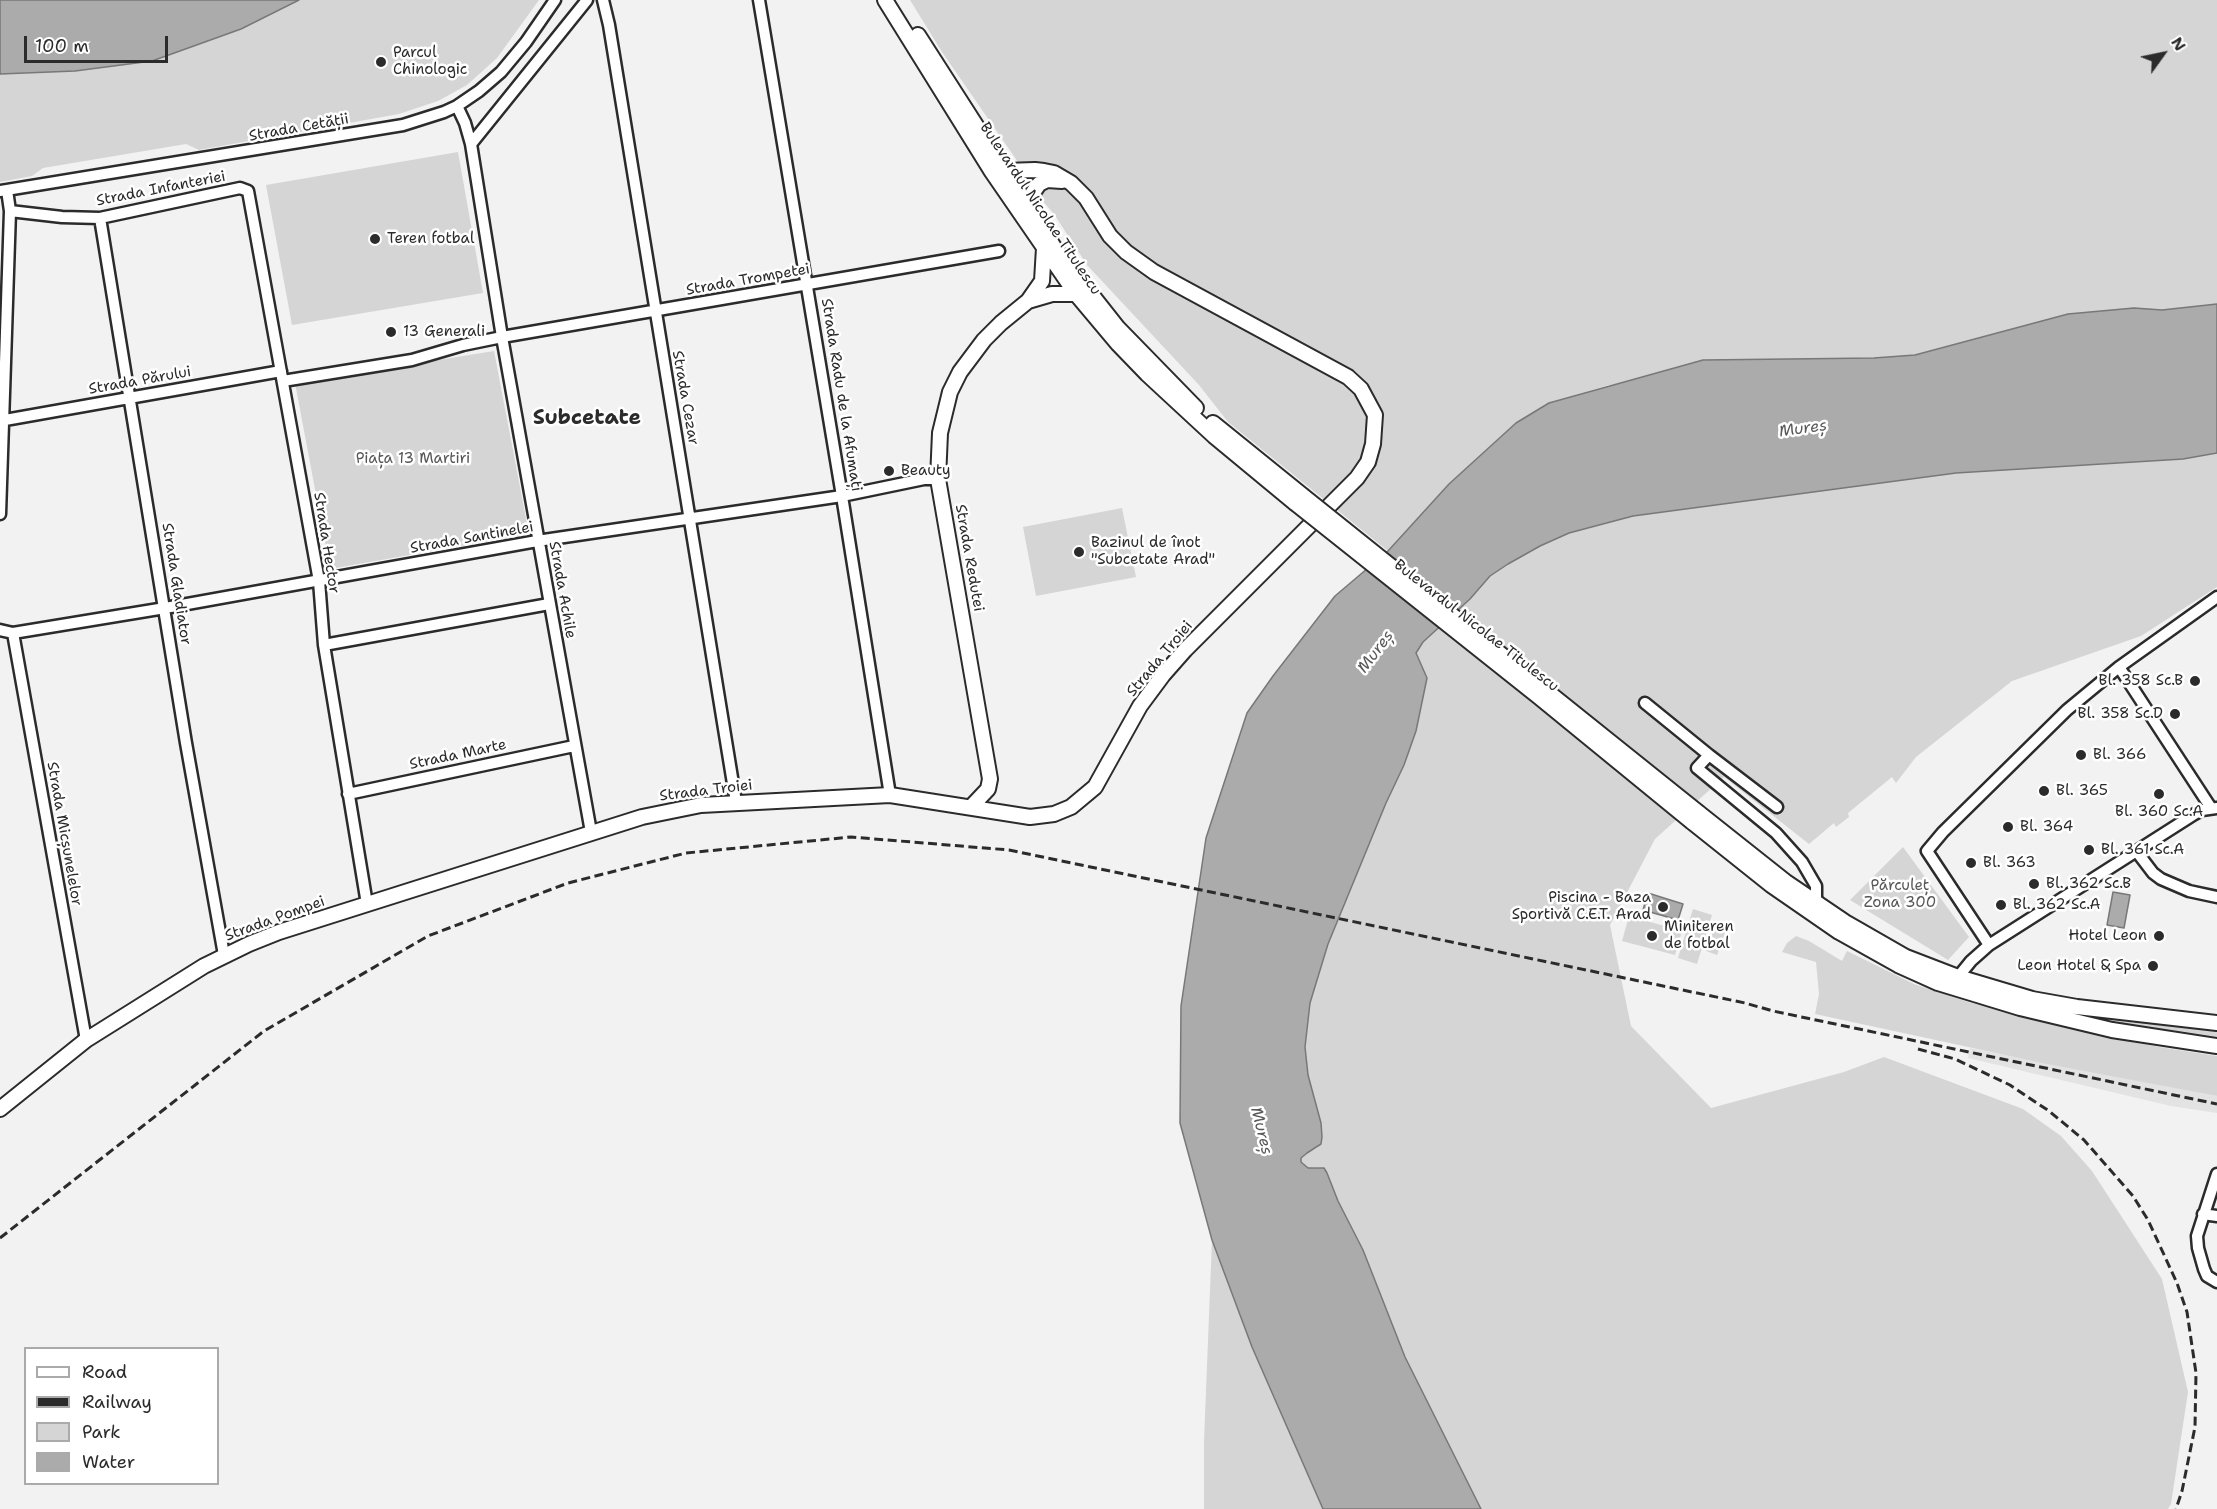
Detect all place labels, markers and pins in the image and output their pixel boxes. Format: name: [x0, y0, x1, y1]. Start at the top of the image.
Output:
place label: Parcul Chinologic: [393, 44, 467, 79]
marker: Parcul Chinologic: [374, 55, 388, 69]
place label: Teren fotbal: [387, 230, 474, 248]
marker: Teren fotbal: [368, 232, 382, 246]
place label: 13 Generali: [403, 323, 485, 341]
marker: 13 Generali: [384, 325, 398, 339]
place label: Beauty: [901, 462, 951, 480]
marker: Beauty: [882, 464, 896, 478]
place label: Bazinul de înot "Subcetate Arad": [1091, 534, 1215, 569]
marker: Bazinul de înot "Subcetate Arad": [1072, 545, 1086, 559]
place label: Bl. 358 Sc.B: [2099, 672, 2183, 690]
marker: Bl. 358 Sc.B: [2188, 674, 2202, 688]
place label: Bl. 358 Sc.D: [2077, 705, 2163, 723]
marker: Bl. 358 Sc.D: [2168, 707, 2182, 721]
place label: Bl. 366: [2093, 746, 2146, 764]
marker: Bl. 366: [2074, 748, 2088, 762]
place label: Bl. 365: [2056, 782, 2108, 800]
marker: Bl. 365: [2037, 784, 2051, 798]
marker: Bl. 360 Sc.A: [2152, 787, 2166, 801]
place label: Bl. 360 Sc.A: [2115, 803, 2203, 821]
place label: Bl. 364: [2020, 818, 2073, 836]
marker: Bl. 364: [2001, 820, 2015, 834]
place label: Bl. 361 Sc.A: [2101, 841, 2184, 859]
marker: Bl. 361 Sc.A: [2082, 843, 2096, 857]
place label: Bl. 363: [1983, 854, 2036, 872]
marker: Bl. 363: [1964, 856, 1978, 870]
place label: Bl. 362 Sc.B: [2046, 875, 2131, 893]
marker: Bl. 362 Sc.B: [2027, 877, 2041, 891]
place label: Piscina - Baza Sportivă C.E.T. Arad: [1512, 889, 1651, 924]
place label: Bl. 362 Sc.A: [2013, 896, 2101, 914]
marker: Bl. 362 Sc.A: [1994, 898, 2008, 912]
marker: Piscina - Baza Sportivă C.E.T. Arad: [1656, 900, 1670, 914]
place label: Miniteren de fotbal: [1664, 918, 1734, 953]
place label: Hotel Leon: [2069, 927, 2147, 945]
marker: Miniteren de fotbal: [1645, 929, 1659, 943]
marker: Hotel Leon: [2152, 929, 2166, 943]
place label: Leon Hotel & Spa: [2017, 957, 2141, 975]
marker: Leon Hotel & Spa: [2146, 959, 2160, 973]

